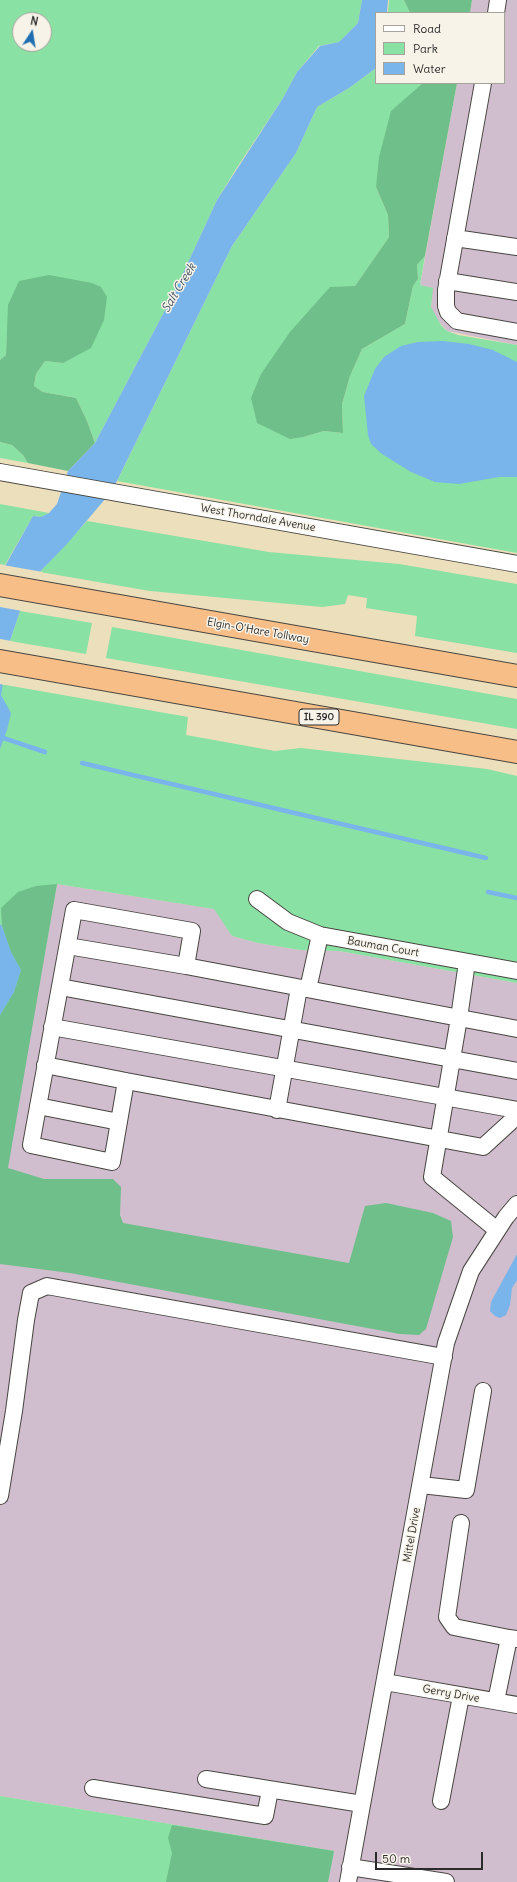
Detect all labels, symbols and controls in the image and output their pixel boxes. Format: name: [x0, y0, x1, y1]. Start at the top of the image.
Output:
north arrow: [12, 12, 52, 52]
legend: [375, 12, 505, 84]
text: N: [29, 14, 39, 29]
text: Road: [413, 21, 441, 36]
text: Park: [413, 41, 438, 56]
text: Water: [413, 61, 446, 76]
water label: Salt Creek: [159, 261, 199, 315]
street label: West Thorndale Avenue: [199, 501, 317, 535]
street label: Elgin-O'Hare Tollway: [206, 616, 310, 646]
road number: IL 390: [299, 709, 339, 725]
street label: Bauman Court: [346, 934, 420, 960]
street label: Mittel Drive: [401, 1506, 423, 1564]
street label: Gerry Drive: [421, 1682, 481, 1706]
scale bar: [377, 1844, 485, 1870]
text: 50 m: [382, 1851, 410, 1866]

